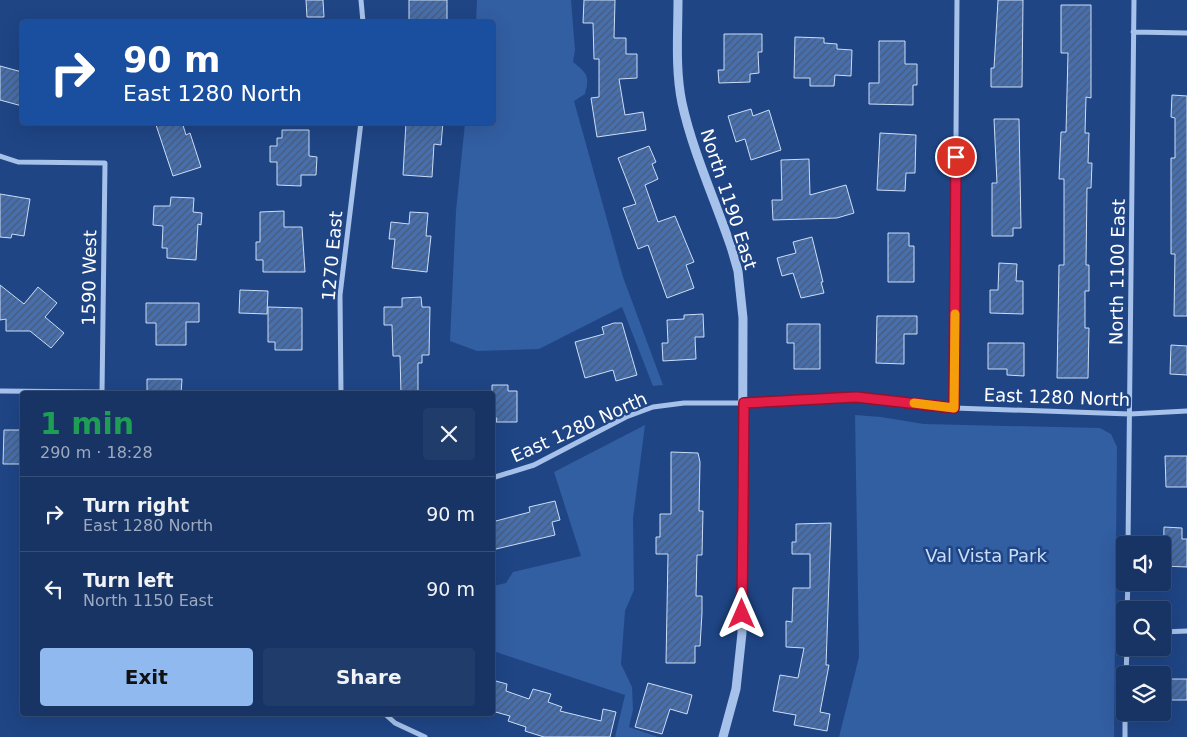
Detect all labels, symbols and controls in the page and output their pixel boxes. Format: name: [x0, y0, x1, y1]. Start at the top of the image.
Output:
icon: right: [40, 40, 105, 105]
text: 90 m: [123, 40, 220, 80]
text: East 1280 North: [123, 81, 302, 106]
street label: North 1190 East: [696, 126, 762, 272]
pin: [935, 136, 977, 178]
icon: arrive: [942, 143, 970, 171]
street label: North 1100 East: [1105, 199, 1129, 345]
street label: 1270 East: [318, 210, 346, 302]
street label: 1590 West: [78, 230, 100, 326]
street label: East 1280 North: [983, 384, 1131, 410]
street label: East 1280 North: [508, 388, 650, 466]
text: 1 min: [40, 406, 134, 441]
button: close: [423, 408, 475, 460]
text: 290 m · 18:28: [40, 443, 153, 462]
text: Turn right: [83, 494, 189, 516]
icon: right: [40, 500, 68, 528]
text: 90 m: [426, 503, 475, 525]
text: East 1280 North: [83, 516, 213, 535]
map controls: [1116, 536, 1171, 721]
button: sound: [1116, 536, 1171, 591]
park label: Val Vista Park: [925, 545, 1047, 566]
text: Turn left: [83, 569, 174, 591]
icon: left: [40, 575, 68, 603]
text: 90 m: [426, 578, 475, 600]
position arrow: [715, 587, 767, 639]
text: North 1150 East: [83, 591, 213, 610]
button: search: [1116, 601, 1171, 656]
button: Exit: [40, 648, 253, 706]
button: Share: [263, 648, 475, 706]
button: layers: [1116, 666, 1171, 721]

